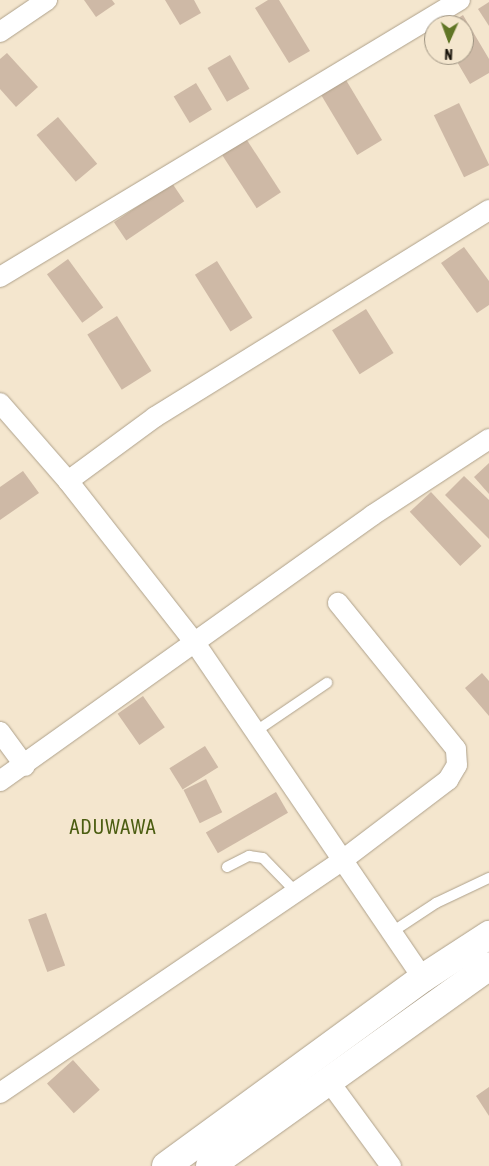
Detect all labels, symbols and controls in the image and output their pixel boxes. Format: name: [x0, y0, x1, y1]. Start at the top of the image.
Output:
north arrow: [424, 15, 474, 65]
text: N: [444, 46, 453, 62]
district label: ADUWAWA: [69, 814, 157, 838]

